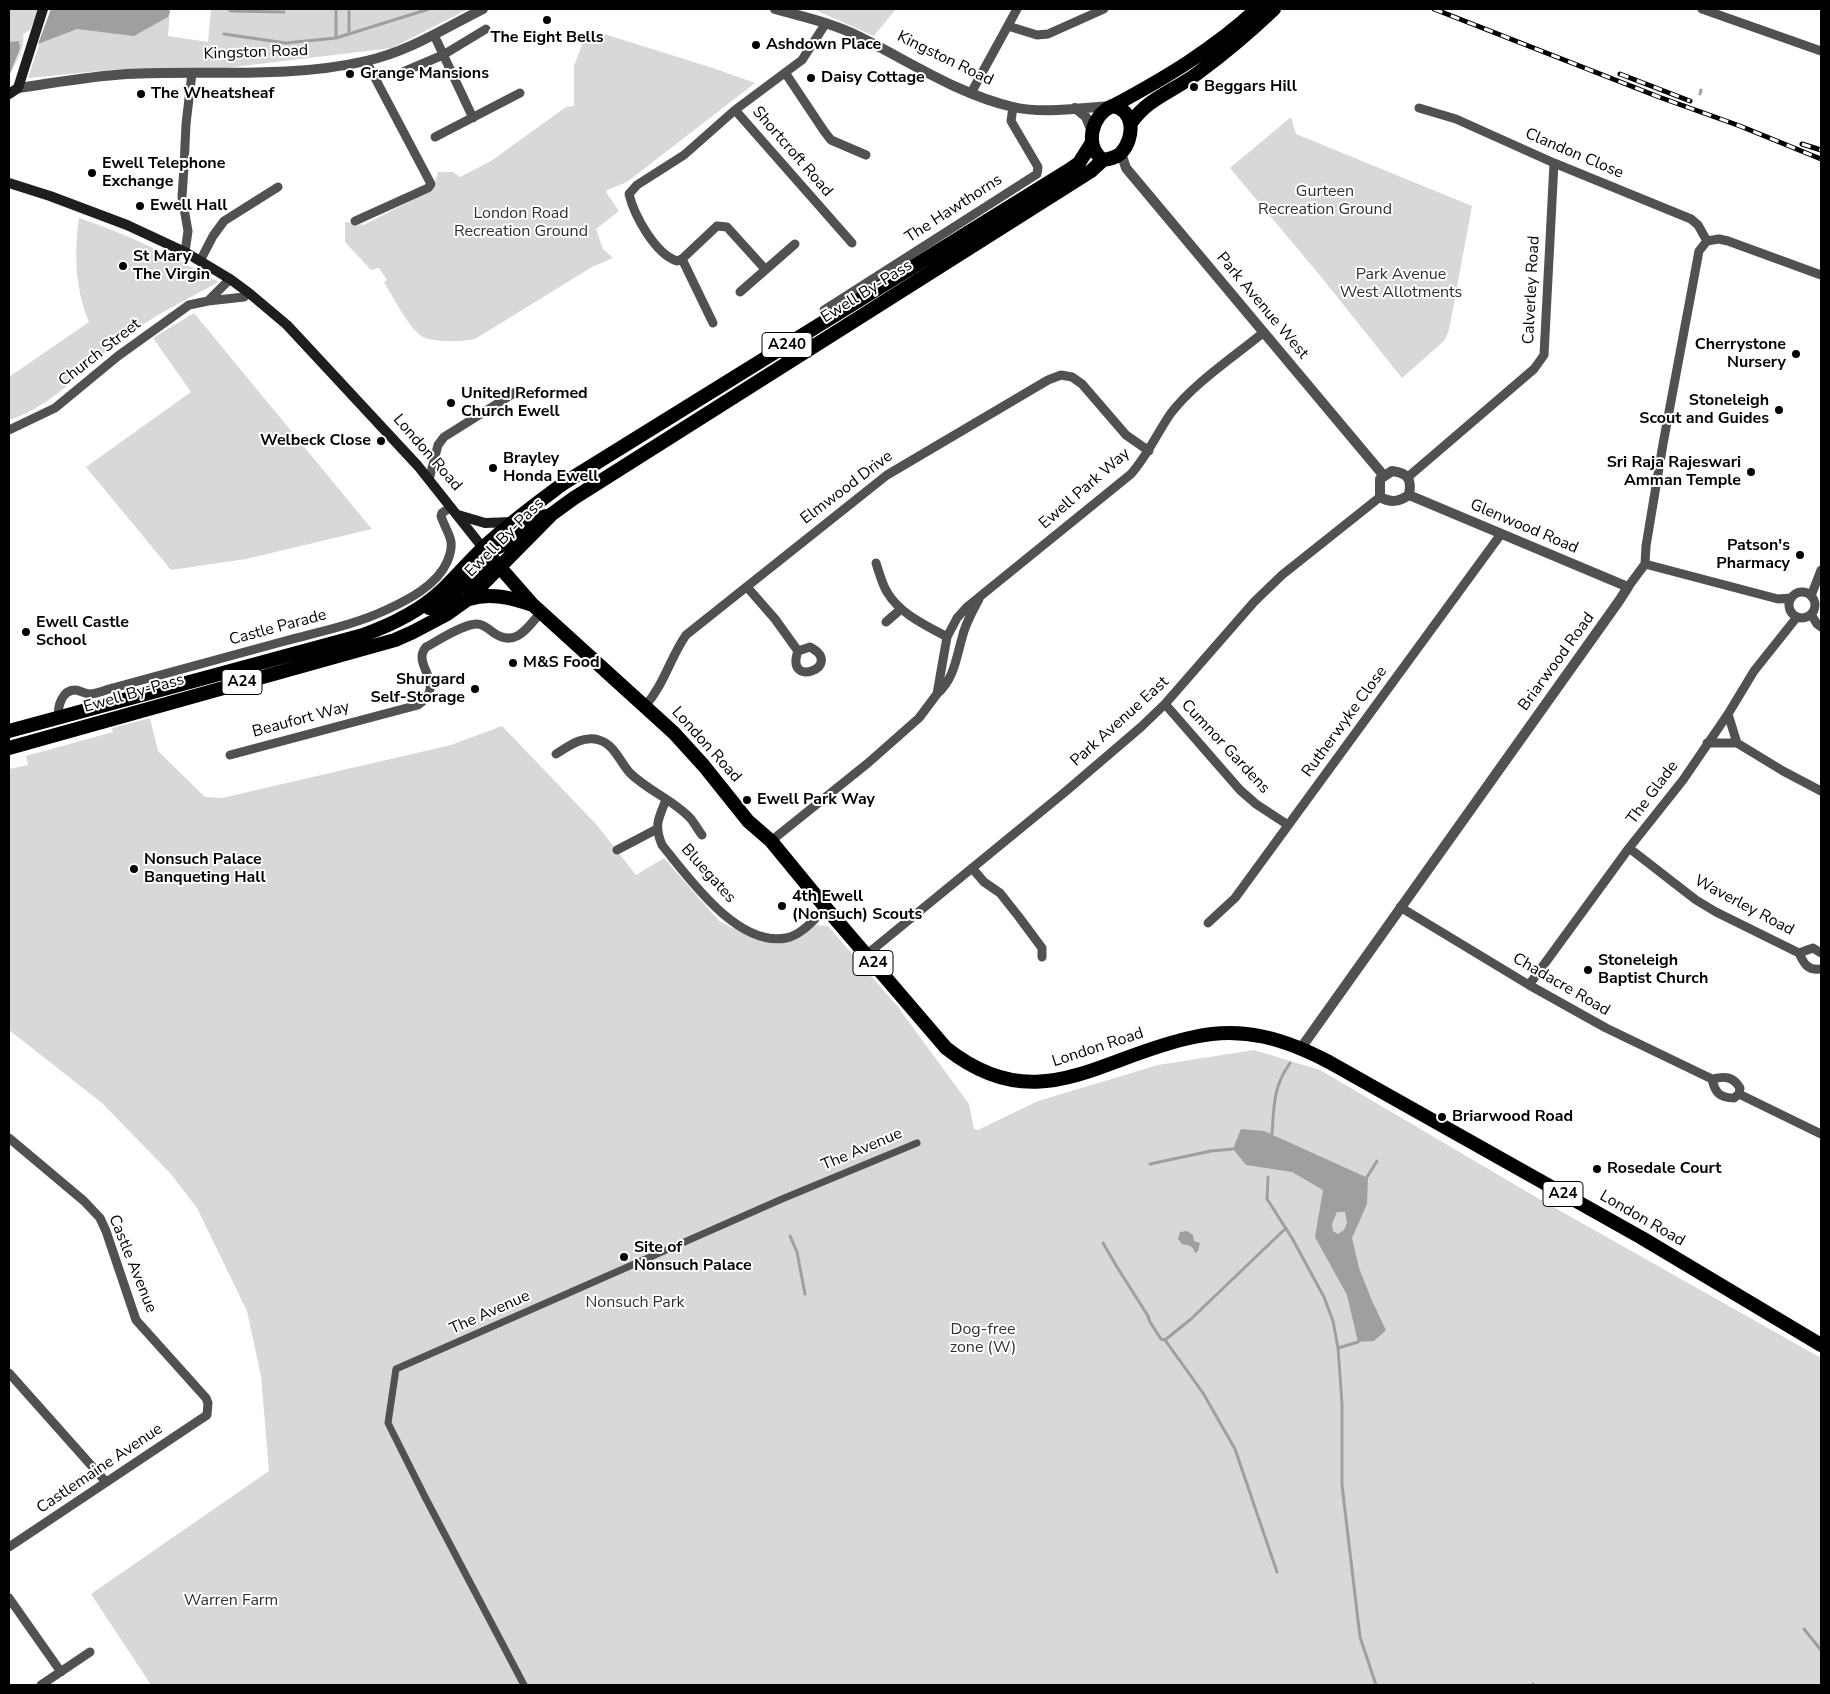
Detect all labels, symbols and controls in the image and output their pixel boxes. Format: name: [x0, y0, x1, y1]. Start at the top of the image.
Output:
marker: The Eight Bells: [541, 14, 553, 26]
street label: Kingston Road: [894, 27, 996, 91]
place label: The Eight Bells: [490, 28, 604, 48]
place label: Ashdown Place: [766, 35, 881, 55]
marker: Ashdown Place: [750, 39, 762, 51]
street label: Kingston Road: [203, 42, 309, 64]
place label: Grange Mansions: [360, 64, 489, 84]
marker: Grange Mansions: [344, 68, 356, 80]
place label: Daisy Cottage: [821, 68, 925, 88]
marker: Daisy Cottage: [805, 72, 817, 84]
place label: Beggars Hill: [1204, 77, 1297, 97]
marker: Beggars Hill: [1188, 81, 1200, 93]
place label: The Wheatsheaf: [151, 84, 274, 104]
marker: The Wheatsheaf: [135, 88, 147, 100]
street label: Shortcroft Road: [748, 103, 836, 201]
street label: Clandon Close: [1522, 125, 1626, 183]
place label: Ewell Telephone Exchange: [102, 154, 225, 192]
marker: Ewell Telephone Exchange: [86, 167, 98, 179]
street label: The Hawthorns: [902, 171, 1006, 247]
park label: Gurteen Recreation Ground: [1258, 182, 1392, 220]
place label: Ewell Hall: [150, 196, 227, 216]
marker: Ewell Hall: [134, 200, 146, 212]
park label: London Road Recreation Ground: [454, 204, 588, 242]
street label: Calverley Road: [1520, 235, 1544, 345]
place label: St Mary The Virgin: [133, 247, 210, 285]
street label: Park Avenue West: [1212, 249, 1312, 363]
street label: Ewell By-Pass: [818, 256, 916, 328]
marker: St Mary The Virgin: [117, 260, 129, 272]
park label: Park Avenue West Allotments: [1340, 265, 1462, 303]
street label: Church Street: [55, 315, 145, 391]
road number: A240: [762, 332, 812, 358]
place label: Cherrystone Nursery: [1695, 335, 1786, 373]
marker: Cherrystone Nursery: [1790, 348, 1802, 360]
place label: United Reformed Church Ewell: [461, 384, 588, 422]
place label: Stoneleigh Scout and Guides: [1639, 391, 1769, 429]
marker: United Reformed Church Ewell: [445, 397, 457, 409]
marker: Stoneleigh Scout and Guides: [1773, 404, 1785, 416]
street label: London Road: [389, 411, 465, 495]
place label: Welbeck Close: [260, 431, 371, 451]
marker: Welbeck Close: [375, 435, 387, 447]
street label: Ewell Park Way: [1036, 444, 1134, 534]
street label: Elmwood Drive: [797, 447, 897, 529]
place label: Brayley Honda Ewell: [503, 449, 598, 487]
place label: Sri Raja Rajeswari Amman Temple: [1607, 453, 1741, 491]
marker: Brayley Honda Ewell: [487, 462, 499, 474]
marker: Sri Raja Rajeswari Amman Temple: [1745, 466, 1757, 478]
street label: Ewell By-Pass: [462, 495, 548, 581]
street label: Glenwood Road: [1467, 496, 1581, 558]
place label: Patson's Pharmacy: [1716, 536, 1790, 574]
marker: Patson's Pharmacy: [1794, 549, 1806, 561]
street label: Castle Parade: [227, 606, 329, 650]
street label: Briarwood Road: [1515, 609, 1599, 715]
place label: Ewell Castle School: [36, 613, 129, 651]
marker: Ewell Castle School: [20, 626, 32, 638]
place label: M&S Food: [523, 653, 600, 673]
marker: M&S Food: [507, 657, 519, 669]
street label: Rutherwyke Close: [1298, 663, 1392, 781]
street label: Ewell By-Pass: [81, 670, 187, 718]
road number: A24: [222, 670, 262, 694]
place label: Shurgard Self-Storage: [370, 670, 465, 708]
street label: Park Avenue East: [1067, 673, 1173, 771]
marker: Shurgard Self-Storage: [469, 683, 481, 695]
street label: Cumnor Gardens: [1177, 696, 1273, 798]
street label: Beaufort Way: [250, 698, 352, 742]
street label: London Road: [667, 703, 745, 787]
street label: The Glade: [1623, 758, 1683, 828]
place label: Ewell Park Way: [757, 790, 875, 810]
marker: Ewell Park Way: [741, 794, 753, 806]
street label: Bluegates: [677, 841, 739, 907]
place label: Nonsuch Palace Banqueting Hall: [144, 850, 266, 888]
marker: Nonsuch Palace Banqueting Hall: [128, 863, 140, 875]
street label: Waverley Road: [1691, 872, 1797, 940]
place label: 4th Ewell (Nonsuch) Scouts: [792, 887, 922, 925]
marker: 4th Ewell (Nonsuch) Scouts: [776, 900, 788, 912]
street label: Chadacre Road: [1509, 949, 1613, 1021]
road number: A24: [853, 950, 893, 976]
place label: Stoneleigh Baptist Church: [1598, 951, 1708, 989]
marker: Stoneleigh Baptist Church: [1582, 964, 1594, 976]
street label: London Road: [1050, 1024, 1146, 1072]
place label: Briarwood Road: [1452, 1107, 1573, 1127]
marker: Briarwood Road: [1436, 1111, 1448, 1123]
street label: The Avenue: [819, 1124, 905, 1176]
place label: Rosedale Court: [1607, 1159, 1721, 1179]
marker: Rosedale Court: [1591, 1163, 1603, 1175]
road number: A24: [1543, 1182, 1583, 1206]
street label: London Road: [1596, 1187, 1688, 1251]
street label: Castle Avenue: [104, 1212, 160, 1316]
place label: Site of Nonsuch Palace: [634, 1238, 752, 1276]
marker: Site of Nonsuch Palace: [618, 1251, 630, 1263]
street label: The Avenue: [447, 1287, 533, 1339]
park label: Nonsuch Park: [585, 1293, 685, 1313]
park label: Dog-free zone (W): [950, 1320, 1016, 1358]
street label: Castlemaine Avenue: [34, 1420, 166, 1518]
park label: Warren Farm: [184, 1591, 278, 1611]

